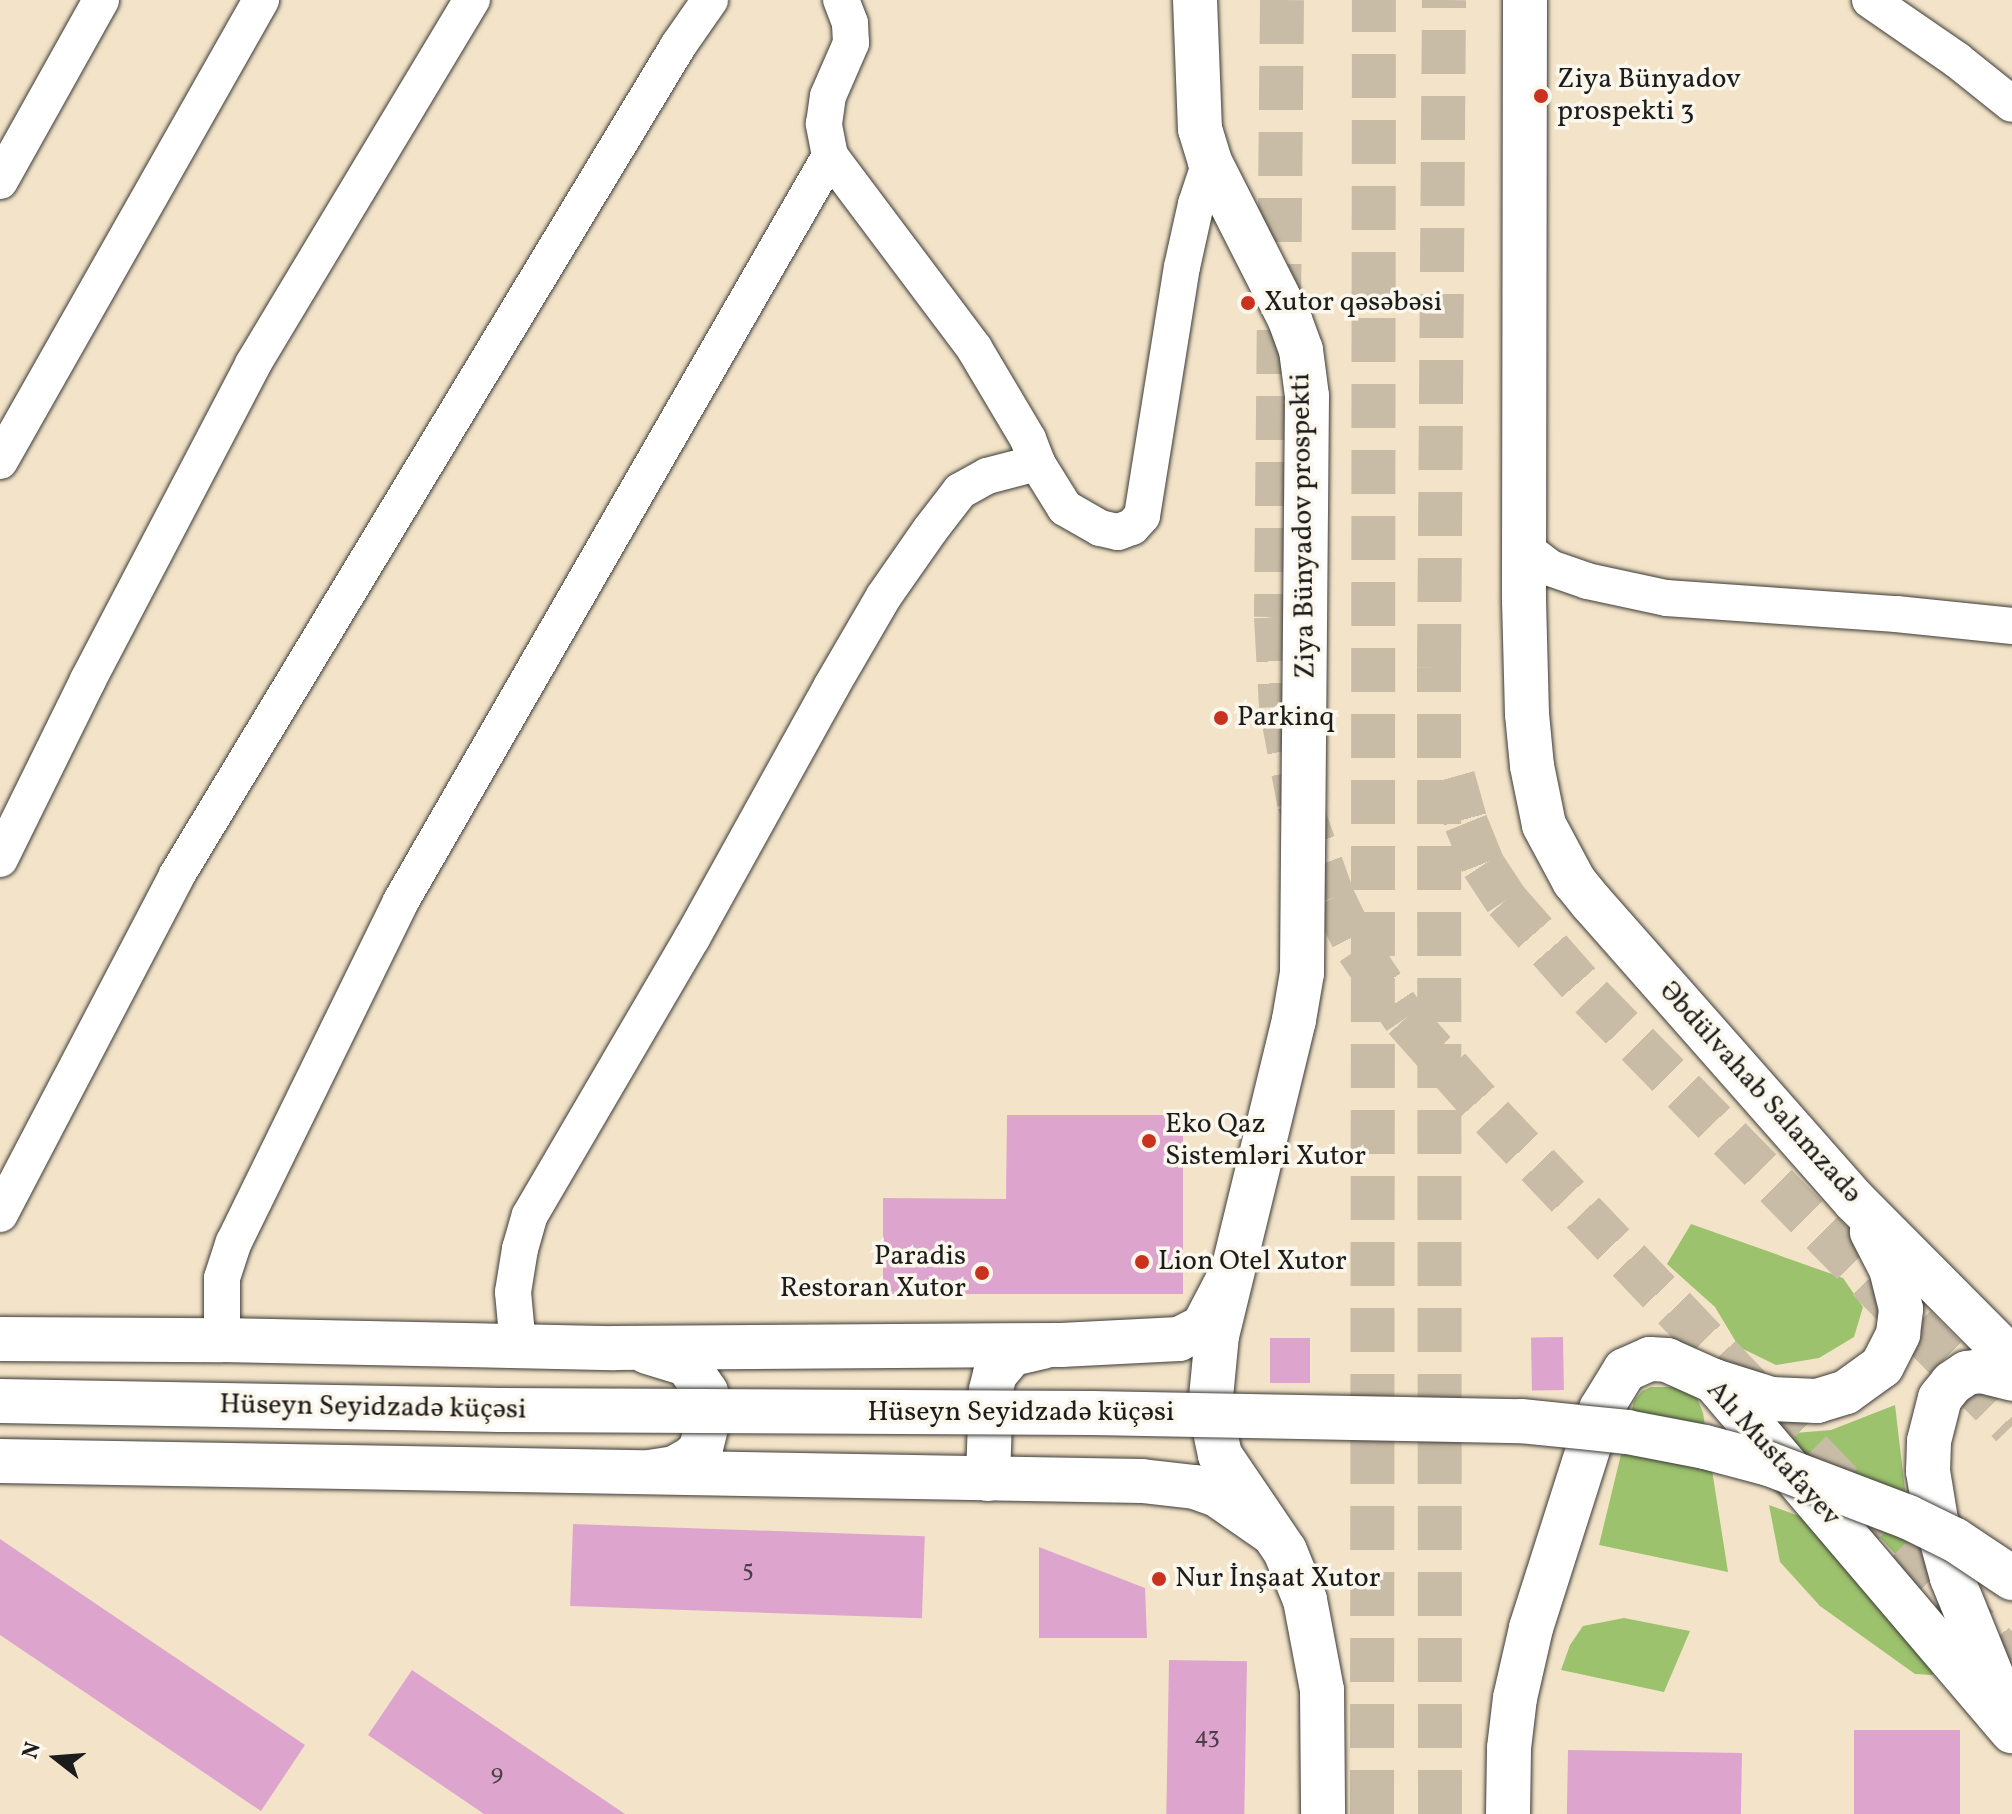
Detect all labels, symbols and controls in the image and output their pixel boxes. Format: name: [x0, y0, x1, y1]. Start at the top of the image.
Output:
place label: Ziya Bünyadov prospekti 3: [1557, 63, 1741, 129]
marker: Ziya Bünyadov prospekti 3: [1532, 87, 1550, 105]
place label: Xutor qəsəbəsi: [1264, 286, 1442, 320]
marker: Xutor qəsəbəsi: [1239, 294, 1257, 312]
street label: Ziya Bünyadov prospekti: [1285, 372, 1323, 680]
place label: Parkinq: [1237, 701, 1335, 735]
marker: Parkinq: [1212, 709, 1230, 727]
street label: Əbdülvahab Salamzadə: [1652, 975, 1868, 1211]
place label: Eko Qaz Sistemləri Xutor: [1165, 1108, 1366, 1174]
marker: Eko Qaz Sistemləri Xutor: [1140, 1132, 1158, 1150]
place label: Paradis Restoran Xutor: [780, 1240, 966, 1306]
place label: Lion Otel Xutor: [1158, 1245, 1347, 1279]
marker: Lion Otel Xutor: [1133, 1253, 1151, 1271]
marker: Paradis Restoran Xutor: [973, 1264, 991, 1282]
street label: Alı Mustafayev: [1699, 1374, 1847, 1534]
street label: Hüseyn Seyidzadə küçəsi: [219, 1389, 527, 1427]
street label: Hüseyn Seyidzadə küçəsi: [867, 1396, 1175, 1430]
house number: 5: [742, 1557, 754, 1585]
place label: Nur İnşaat Xutor: [1175, 1562, 1380, 1596]
marker: Nur İnşaat Xutor: [1150, 1570, 1168, 1588]
north arrow: [16, 1718, 96, 1798]
house number: 43: [1194, 1724, 1220, 1752]
text: N: [15, 1739, 50, 1763]
house number: 9: [491, 1761, 503, 1789]

